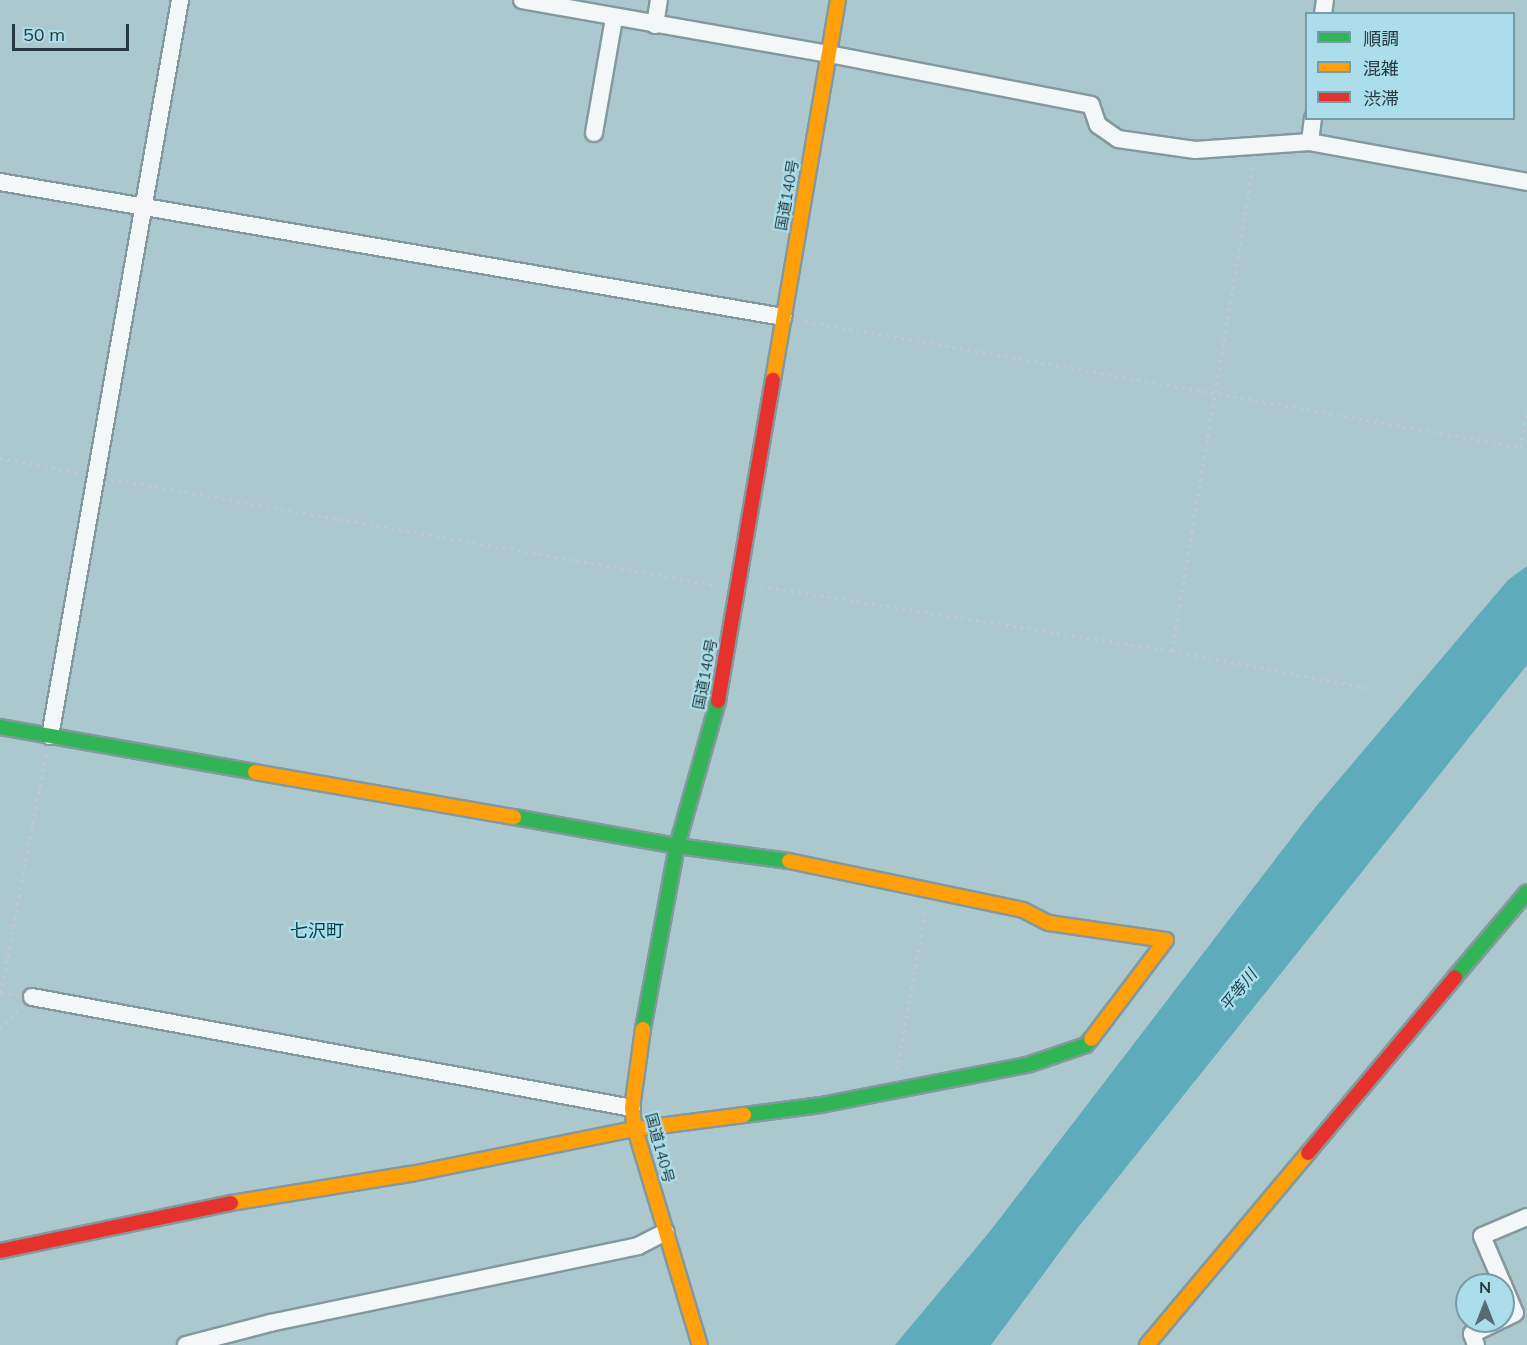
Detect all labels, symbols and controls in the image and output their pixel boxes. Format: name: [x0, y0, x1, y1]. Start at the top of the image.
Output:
scale bar: [15, 12, 132, 50]
legend: [1305, 12, 1515, 120]
text: 50 m: [23, 23, 65, 46]
text: 順調: [1363, 27, 1399, 50]
text: 混雑: [1363, 57, 1399, 80]
text: 渋滞: [1363, 87, 1399, 110]
street label: 国道140号: [772, 158, 802, 232]
street label: 国道140号: [689, 637, 721, 711]
district label: 七沢町: [290, 920, 344, 942]
water label: 平等川: [1215, 965, 1261, 1015]
street label: 国道140号: [642, 1111, 678, 1185]
north arrow: [1455, 1273, 1515, 1333]
text: N: [1479, 1277, 1491, 1297]

